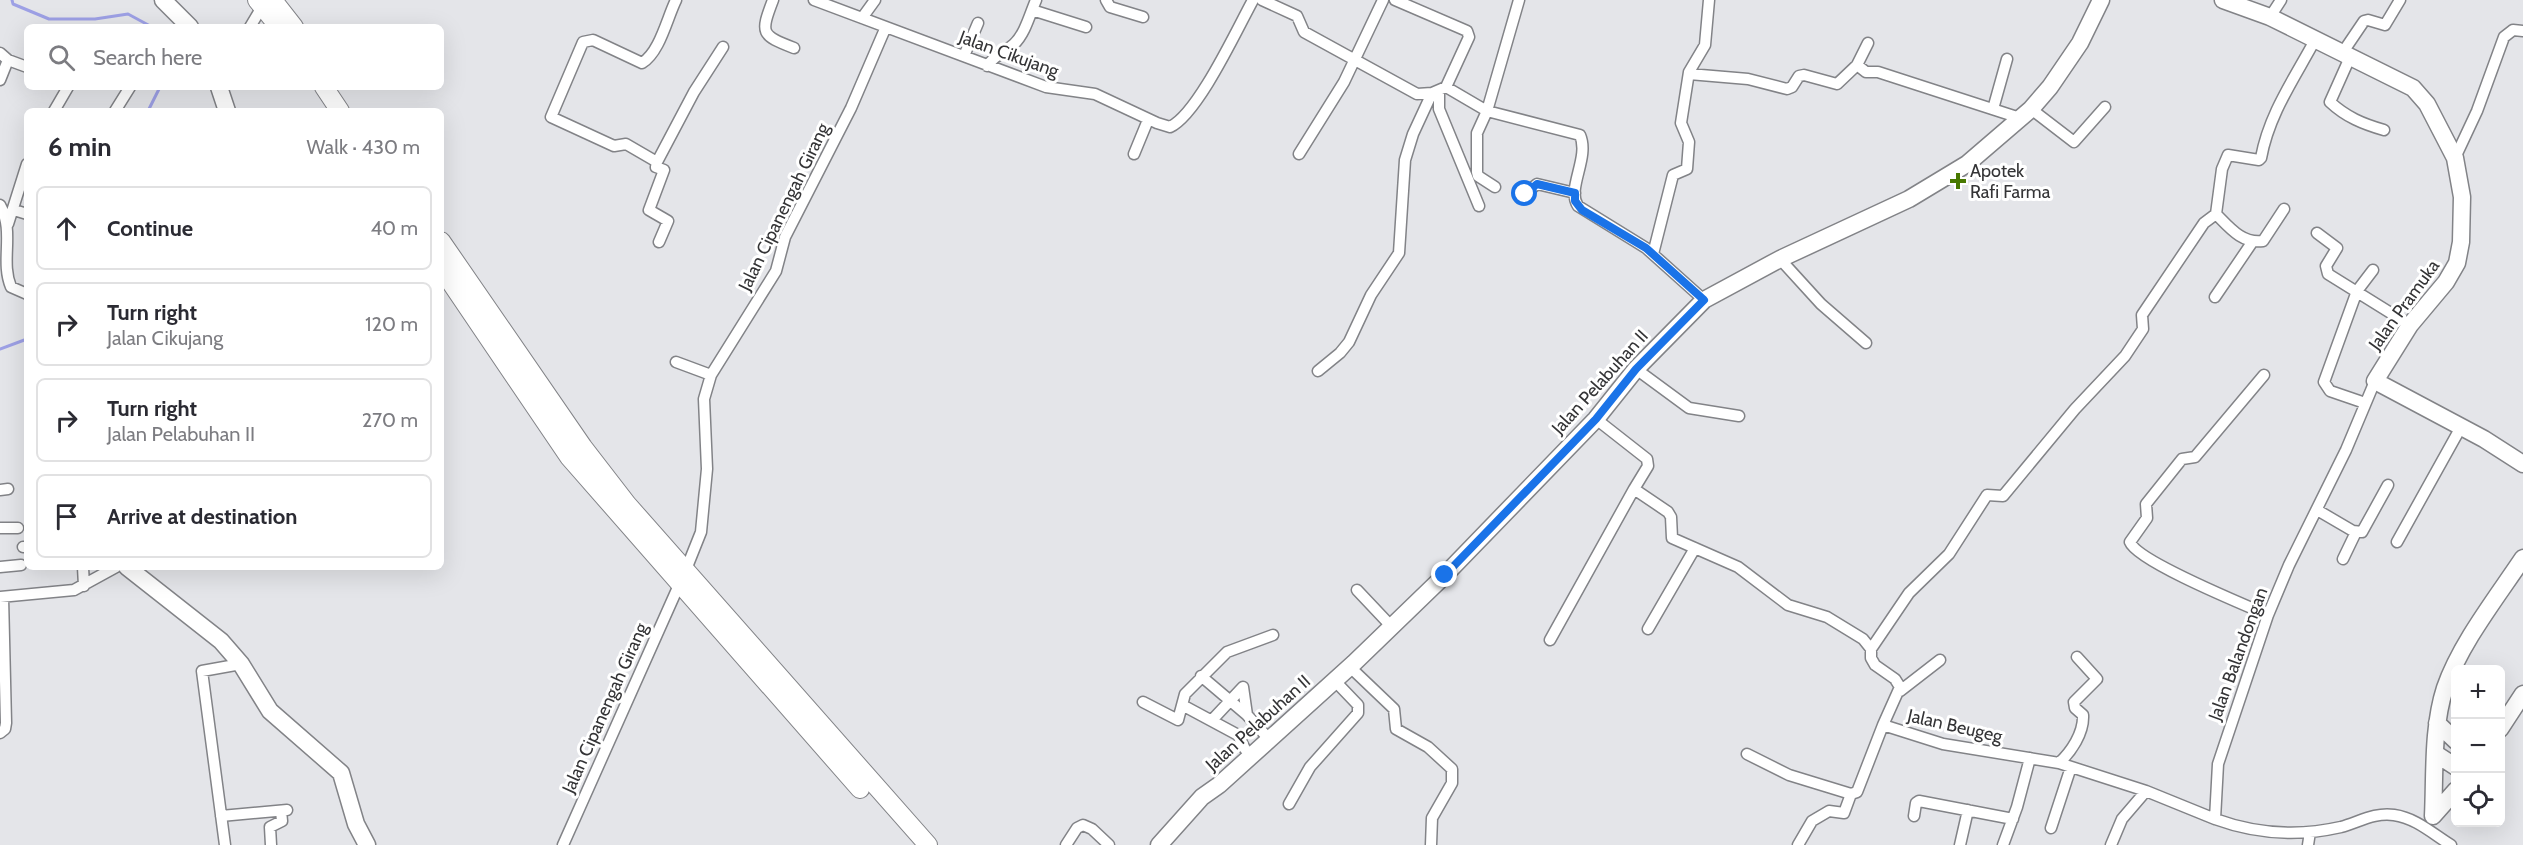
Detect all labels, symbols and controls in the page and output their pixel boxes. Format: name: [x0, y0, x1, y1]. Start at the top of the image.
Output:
search box: [24, 24, 444, 90]
street label: Jalan Cikujang: [955, 25, 1063, 83]
icon: search: [45, 41, 78, 74]
text: Search here: [93, 44, 202, 71]
street label: Jalan Cipanengah Girang: [733, 119, 835, 295]
text: 6 min: [48, 131, 112, 163]
text: Walk · 430 m: [306, 135, 420, 159]
place label: Apotek Rafi Farma: [1970, 160, 2051, 203]
marker: Apotek Rafi Farma: [1951, 174, 1965, 188]
route start: [1511, 180, 1537, 206]
icon: ahead: [50, 212, 83, 245]
text: Continue: [107, 215, 193, 242]
text: 40 m: [370, 216, 418, 240]
street label: Jalan Pramuka: [2363, 255, 2444, 355]
text: Turn right: [107, 299, 197, 326]
icon: right: [50, 308, 83, 341]
text: 120 m: [365, 312, 418, 336]
street label: Jalan Pelabuhan II: [1547, 325, 1653, 440]
text: Jalan Cikujang: [107, 326, 223, 350]
text: Turn right: [107, 395, 197, 422]
icon: right: [50, 404, 83, 437]
text: 270 m: [362, 408, 418, 432]
text: Jalan Pelabuhan II: [107, 422, 255, 446]
icon: arrive: [50, 500, 83, 533]
text: Arrive at destination: [107, 503, 297, 530]
route end: [1431, 561, 1457, 587]
street label: Jalan Balandongan: [2203, 584, 2272, 724]
street label: Jalan Cipanengah Girang: [557, 619, 653, 797]
map controls: [2451, 665, 2505, 827]
button: +: [2451, 665, 2505, 719]
street label: Jalan Pelabuhan II: [1200, 670, 1315, 776]
street label: Jalan Beugeg: [1904, 704, 2006, 748]
button: −: [2451, 719, 2505, 773]
button: locate: [2451, 773, 2505, 827]

